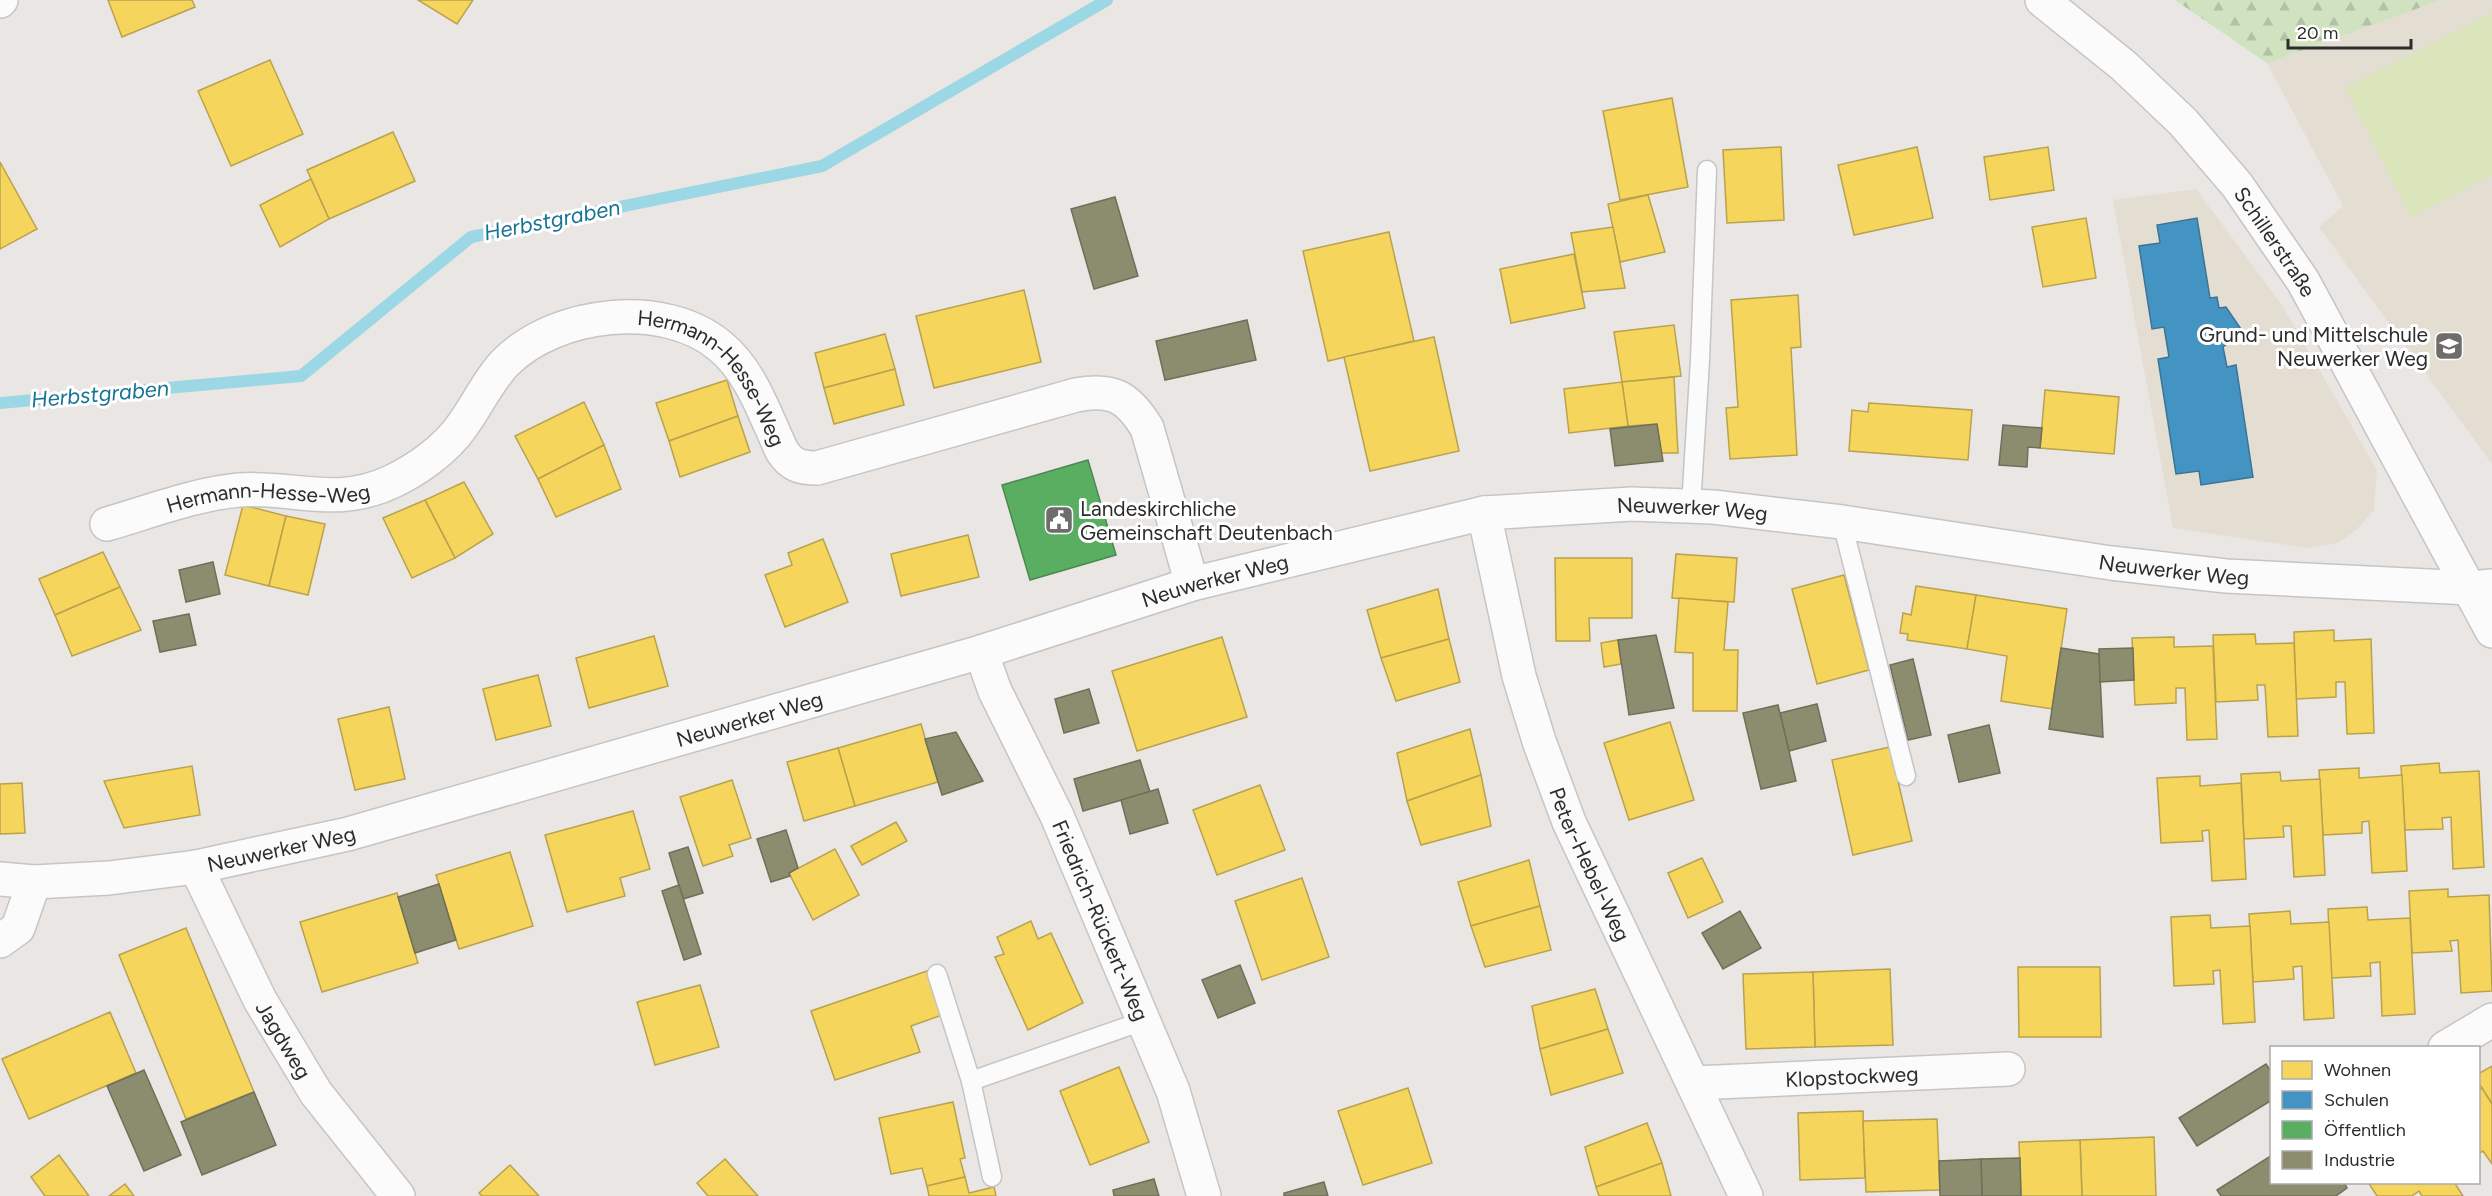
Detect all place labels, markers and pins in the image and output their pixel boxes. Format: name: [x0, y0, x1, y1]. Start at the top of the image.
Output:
place label: Grund- und Mittelschule Neuwerker Weg: [2199, 322, 2428, 371]
school or university icon: Grund- und Mittelschule Neuwerker Weg: [2433, 330, 2465, 362]
place label: Landeskirchliche Gemeinschaft Deutenbach: [1080, 496, 1333, 545]
public building icon: Landeskirchliche Gemeinschaft Deutenbach: [1043, 504, 1075, 536]

